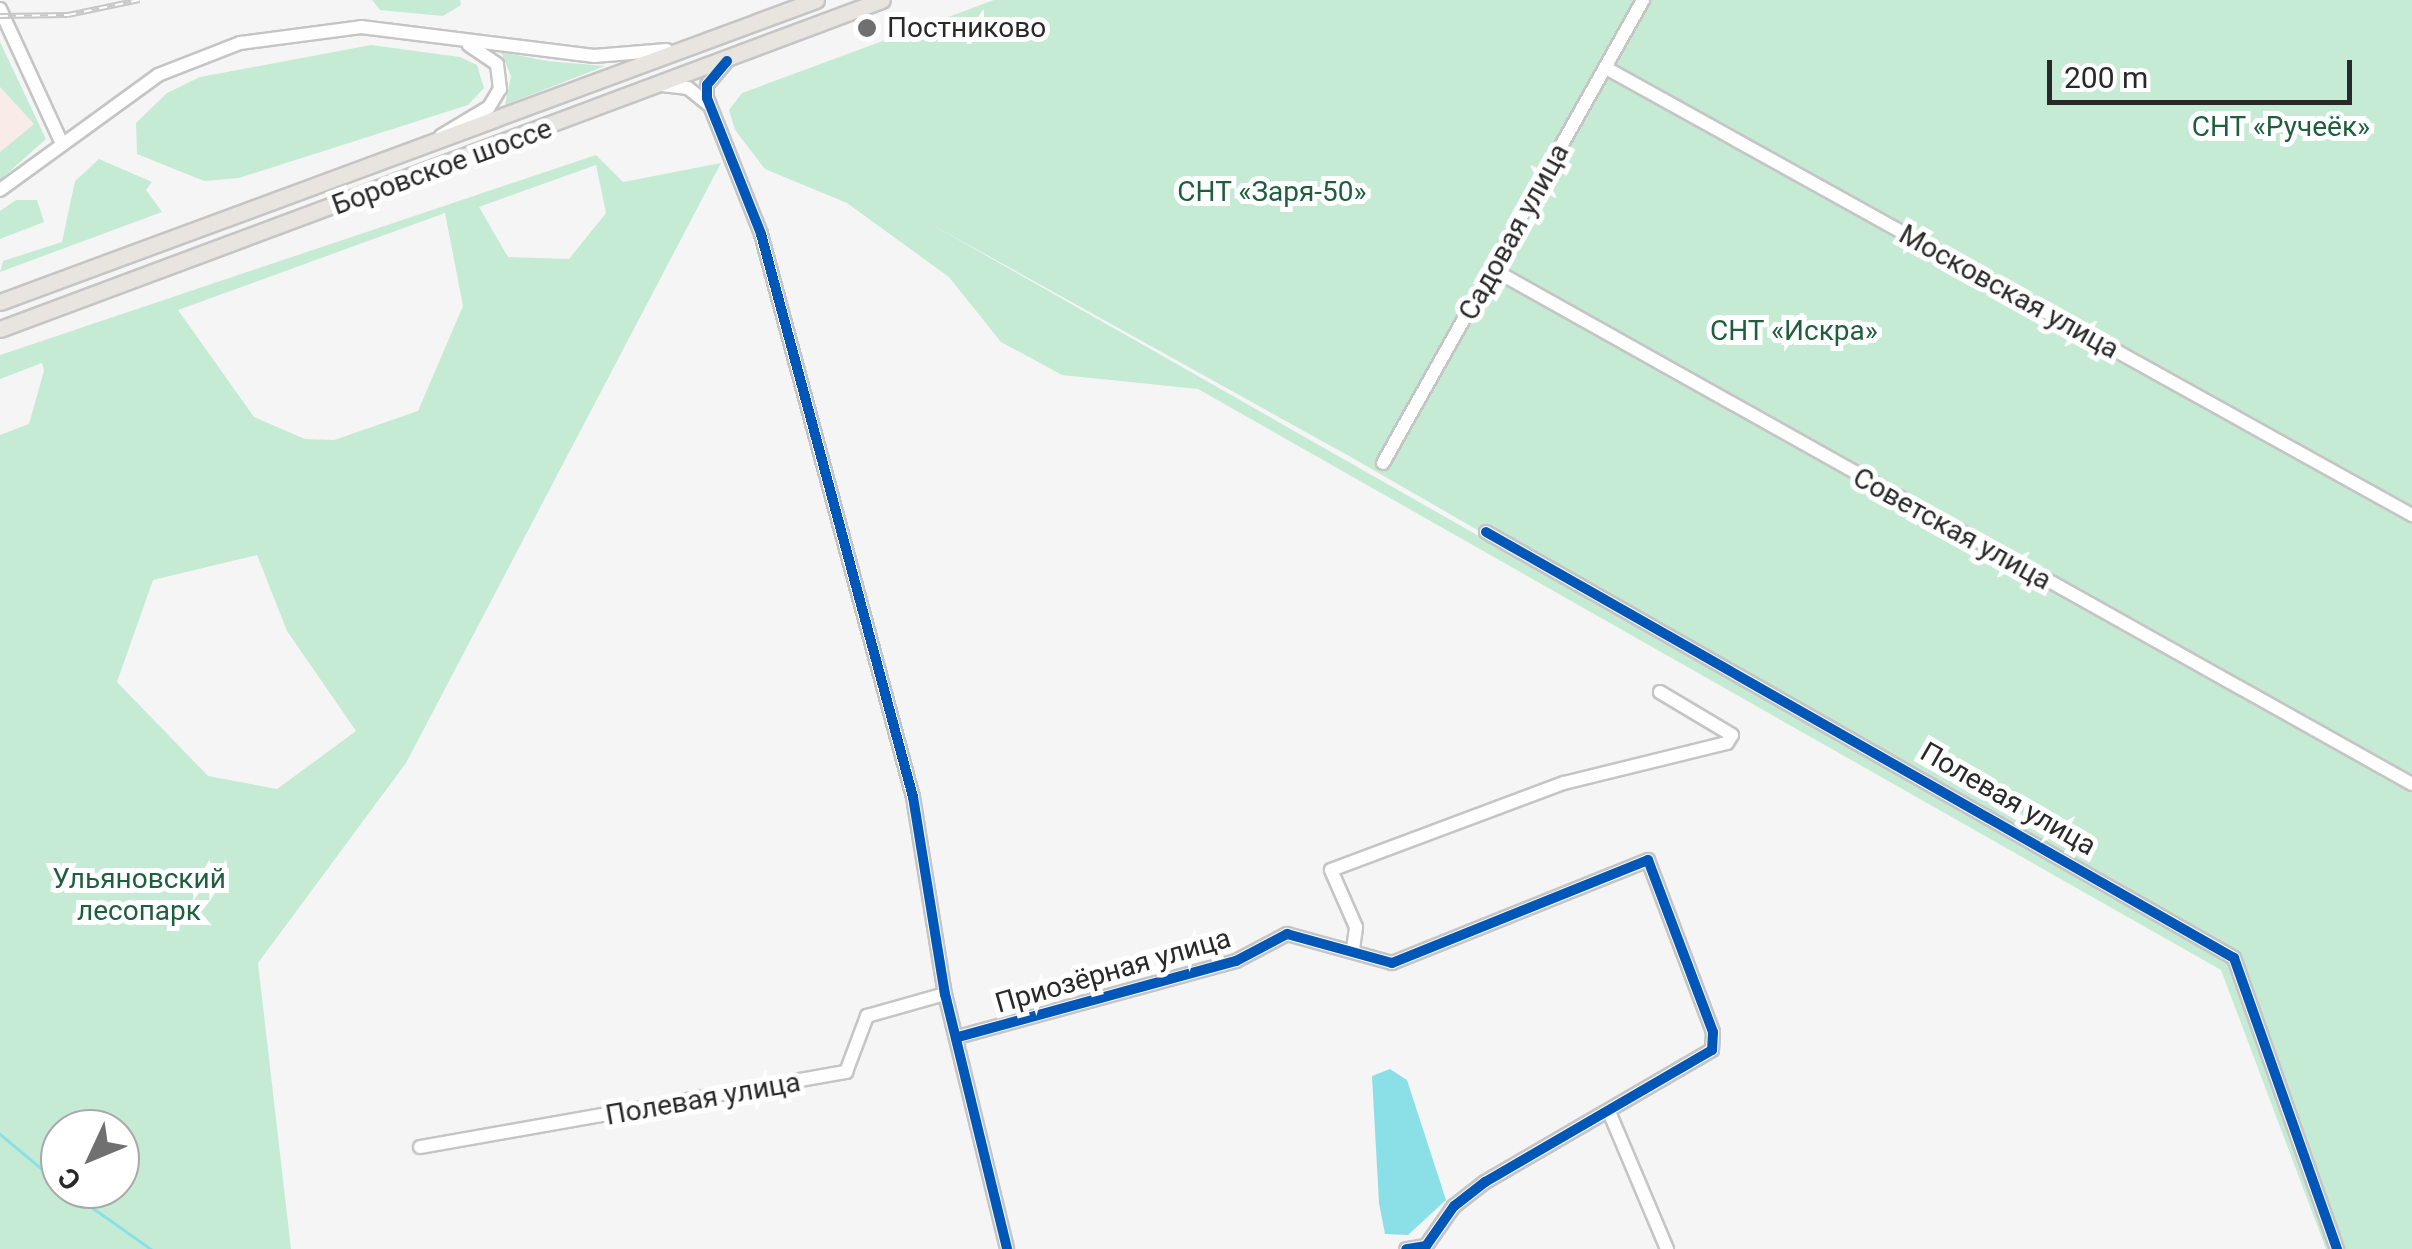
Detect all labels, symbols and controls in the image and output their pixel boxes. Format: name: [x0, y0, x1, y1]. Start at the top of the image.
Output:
place label: Постниково: [887, 11, 1046, 45]
marker: Постниково: [856, 17, 878, 39]
scale bar: [2052, 40, 2357, 102]
text: 200 m: [2064, 60, 2148, 95]
park label: СНТ «Ручеёк»: [2192, 110, 2370, 144]
street label: Боровское шоссе: [328, 112, 556, 222]
street label: Садовая улица: [1452, 138, 1576, 326]
park label: СНТ «Заря-50»: [1177, 175, 1367, 209]
street label: Московская улица: [1893, 218, 2125, 366]
park label: СНТ «Искра»: [1710, 314, 1878, 348]
street label: Советская улица: [1847, 461, 2057, 597]
street label: Полевая улица: [1914, 735, 2102, 863]
park label: Ульяновский лесопарк: [52, 862, 226, 928]
street label: Приозёрная улица: [991, 921, 1235, 1021]
street label: Полевая улица: [603, 1065, 803, 1133]
north arrow: [40, 1109, 140, 1209]
text: С: [51, 1161, 88, 1197]

